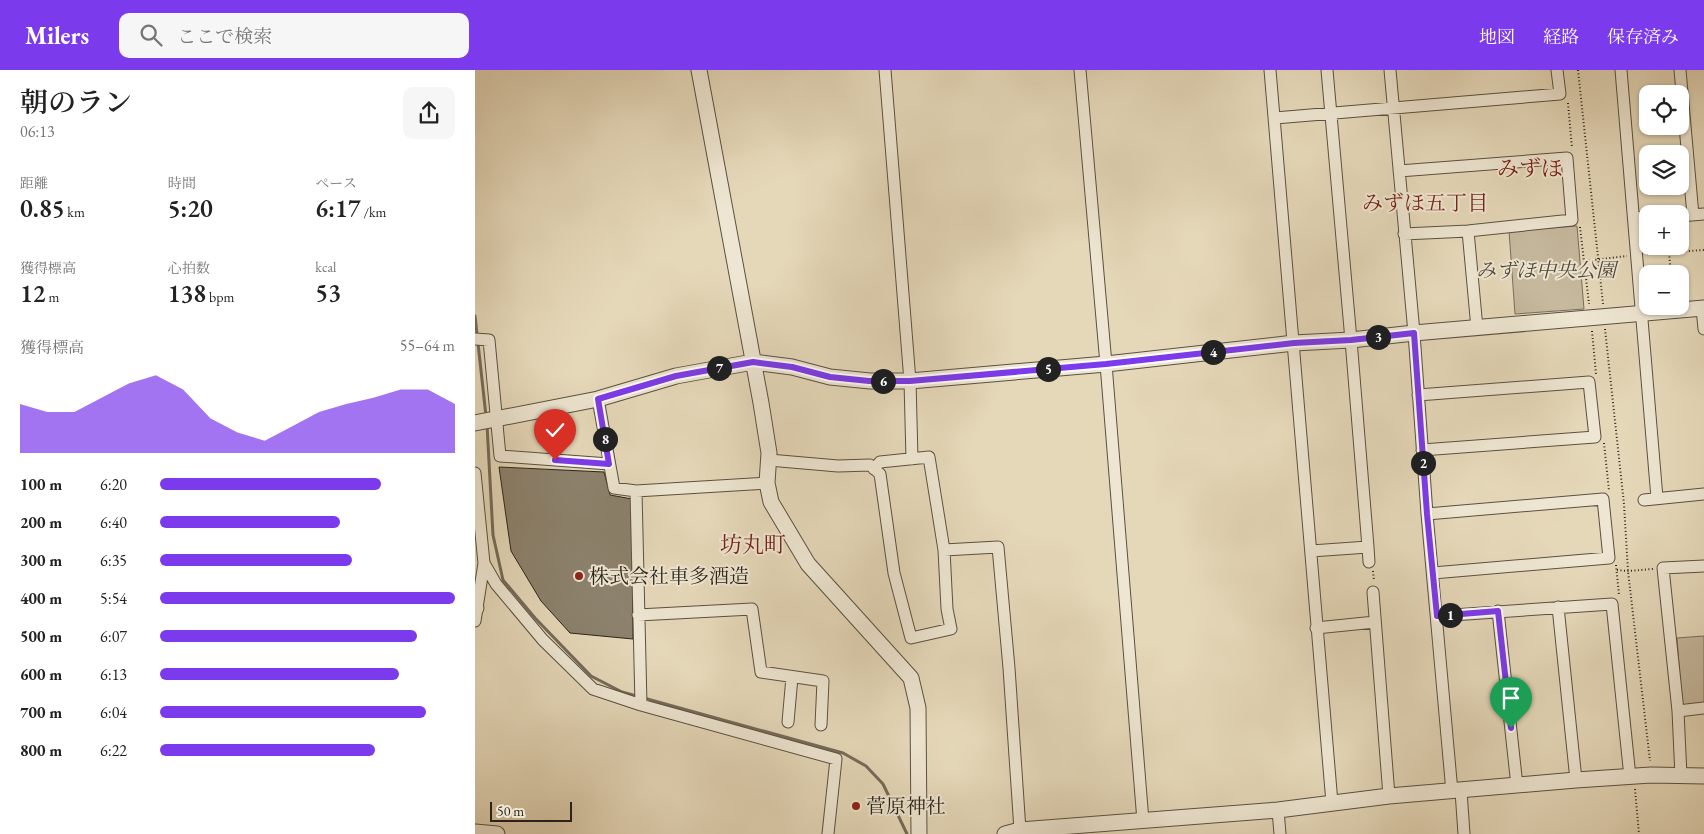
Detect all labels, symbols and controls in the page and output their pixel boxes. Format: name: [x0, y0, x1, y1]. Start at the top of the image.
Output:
search box: [119, 13, 469, 58]
text: Milers: [25, 20, 89, 51]
icon: search: [137, 21, 165, 49]
text: ここで検索: [177, 24, 272, 49]
text: 地図: [1479, 25, 1515, 48]
text: 経路: [1543, 25, 1579, 48]
text: 保存済み: [1607, 25, 1679, 48]
text: 朝のラン: [20, 84, 132, 120]
map controls: [1639, 85, 1689, 315]
button: locate: [1639, 85, 1689, 135]
button: share: [403, 87, 455, 139]
text: 06:13: [20, 121, 55, 142]
button: layers: [1639, 145, 1689, 195]
district label: みずほ: [1497, 154, 1563, 183]
text: 距離: [20, 174, 48, 192]
text: 時間: [168, 174, 196, 192]
text: ペース: [315, 174, 357, 192]
district label: みずほ五丁目: [1362, 189, 1488, 216]
text: 0.85: [20, 192, 65, 224]
text: 5:20: [168, 192, 213, 224]
text: 6:17: [315, 192, 361, 224]
text: km: [65, 203, 85, 221]
text: /km: [361, 203, 386, 221]
button: +: [1639, 205, 1689, 255]
park label: みずほ中央公園: [1476, 257, 1619, 283]
text: kcal: [315, 258, 336, 276]
text: 獲得標高: [20, 259, 76, 277]
text: 心拍数: [168, 259, 210, 277]
button: −: [1639, 265, 1689, 315]
text: 53: [315, 276, 341, 308]
text: 12: [20, 277, 46, 309]
text: 138: [168, 277, 206, 309]
text: m: [46, 288, 59, 306]
text: bpm: [206, 288, 234, 306]
pin: 3: [1365, 324, 1391, 350]
text: 3: [1375, 328, 1382, 346]
text: 55–64 m: [400, 335, 455, 356]
text: 獲得標高: [20, 337, 84, 358]
pin: 4: [1201, 340, 1225, 364]
text: 4: [1210, 343, 1217, 361]
pin: 7: [707, 356, 731, 380]
pin: 5: [1035, 356, 1061, 382]
text: 7: [716, 359, 723, 377]
text: 5: [1045, 360, 1052, 378]
pin: 6: [871, 368, 895, 394]
text: 6: [880, 372, 887, 390]
pin: [534, 409, 576, 460]
icon: check: [541, 416, 569, 444]
pin: 8: [593, 426, 617, 452]
text: 8: [602, 430, 609, 448]
pin: 2: [1411, 450, 1435, 476]
text: 2: [1420, 454, 1427, 472]
text: 100 m: [20, 474, 62, 495]
text: 6:20: [100, 474, 127, 495]
text: 200 m: [20, 512, 62, 533]
text: 6:40: [100, 512, 127, 533]
district label: 坊丸町: [720, 530, 786, 559]
text: 300 m: [20, 550, 62, 571]
text: 6:35: [100, 550, 127, 571]
place label: 株式会社車多酒造: [589, 563, 749, 589]
marker: 株式会社車多酒造: [573, 570, 585, 582]
text: 400 m: [20, 588, 62, 609]
text: 5:54: [100, 588, 127, 609]
pin: 1: [1437, 602, 1463, 628]
text: 1: [1447, 606, 1454, 624]
text: 500 m: [20, 626, 62, 647]
text: 6:07: [100, 626, 127, 647]
text: 600 m: [20, 664, 62, 685]
text: 6:13: [100, 664, 127, 685]
pin: [1490, 677, 1532, 728]
icon: arrive: [1497, 684, 1525, 712]
text: 700 m: [20, 702, 62, 723]
text: 6:04: [100, 702, 127, 723]
text: 800 m: [20, 740, 62, 761]
text: 6:22: [100, 740, 127, 761]
place label: 菅原神社: [866, 793, 946, 819]
scale bar: [490, 799, 573, 822]
marker: 菅原神社: [850, 800, 862, 812]
text: 50 m: [497, 802, 524, 820]

